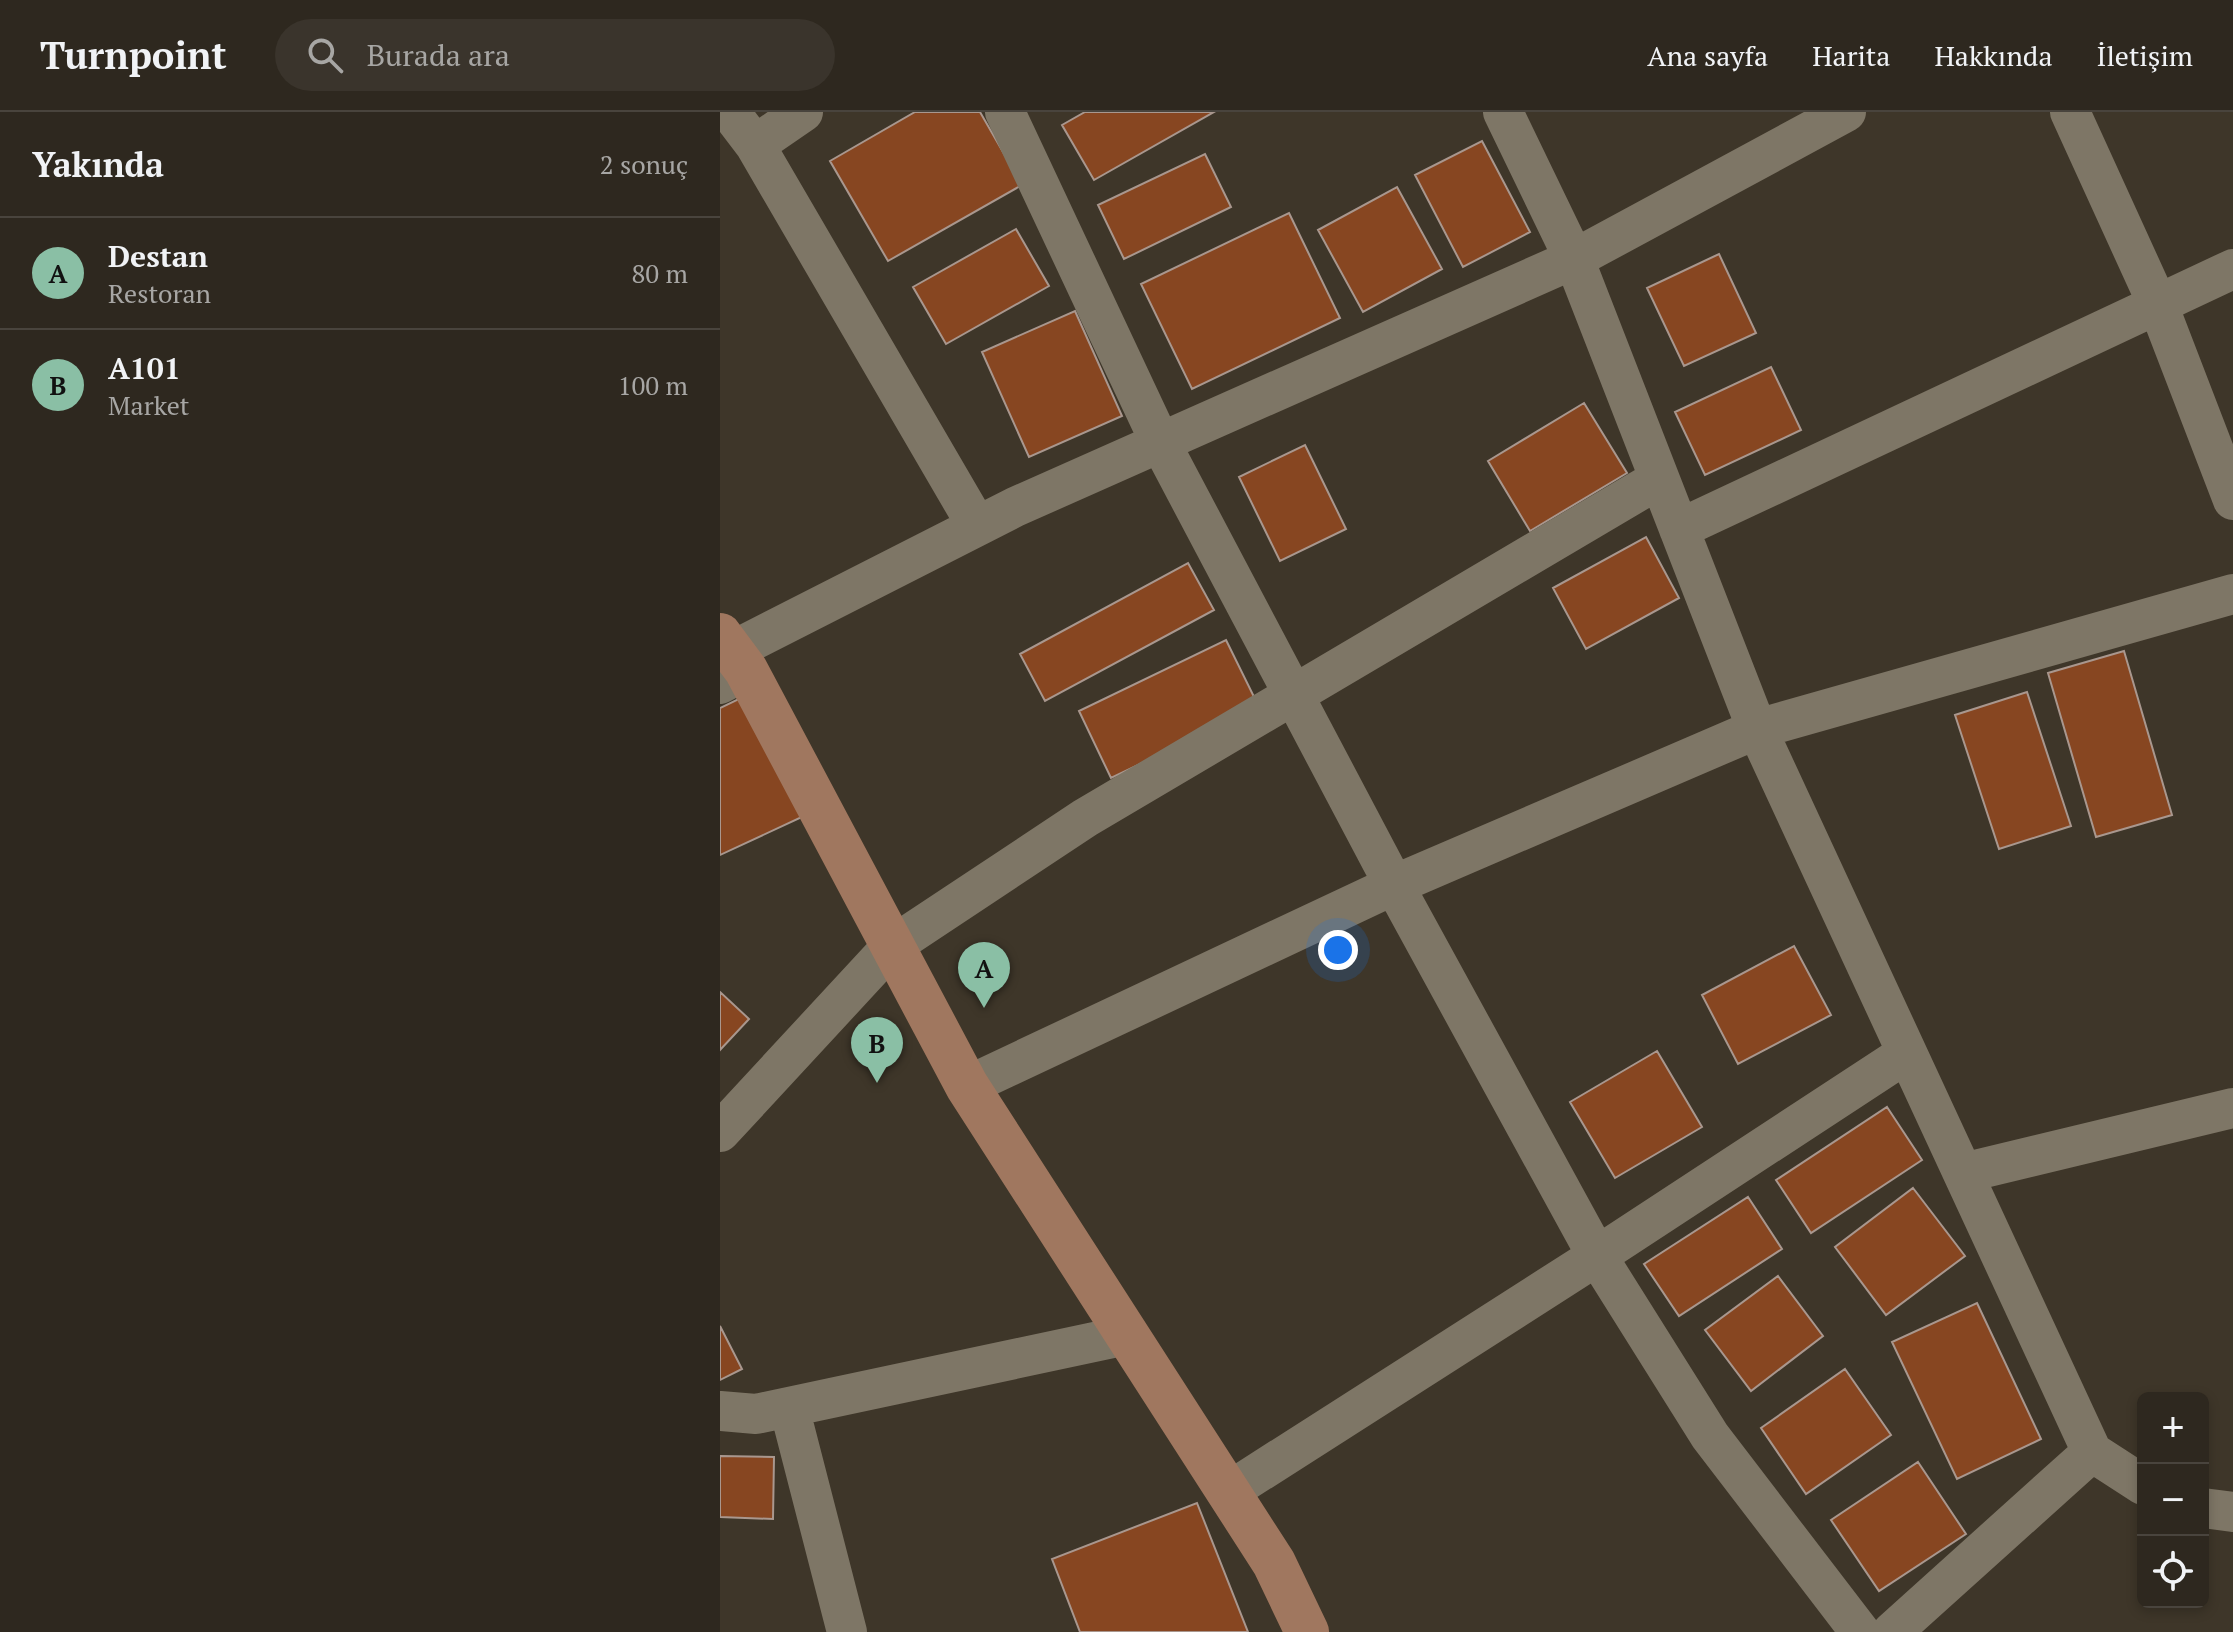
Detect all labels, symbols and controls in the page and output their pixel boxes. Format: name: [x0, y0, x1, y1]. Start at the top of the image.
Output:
search box: [275, 19, 835, 91]
text: Turnpoint: [40, 30, 227, 80]
icon: search: [303, 33, 347, 77]
text: Burada ara: [367, 35, 510, 75]
text: Ana sayfa: [1647, 37, 1768, 74]
text: Harita: [1812, 37, 1890, 74]
text: Hakkında: [1934, 37, 2053, 74]
text: İletişim: [2097, 37, 2193, 74]
text: Yakında: [32, 142, 164, 187]
text: 2 sonuç: [600, 147, 688, 181]
text: Destan: [108, 236, 208, 276]
text: A: [49, 256, 67, 290]
text: 80 m: [632, 256, 688, 290]
text: Restoran: [108, 276, 211, 310]
text: A101: [108, 348, 181, 388]
text: B: [50, 368, 66, 402]
text: 100 m: [618, 368, 688, 402]
text: Market: [108, 388, 189, 422]
your location: [1318, 930, 1358, 970]
pin: A: [958, 942, 1010, 1008]
pin: B: [851, 1017, 903, 1083]
map controls: [2137, 1392, 2209, 1608]
button: +: [2137, 1392, 2209, 1464]
button: −: [2137, 1464, 2209, 1536]
button: locate: [2137, 1536, 2209, 1608]

